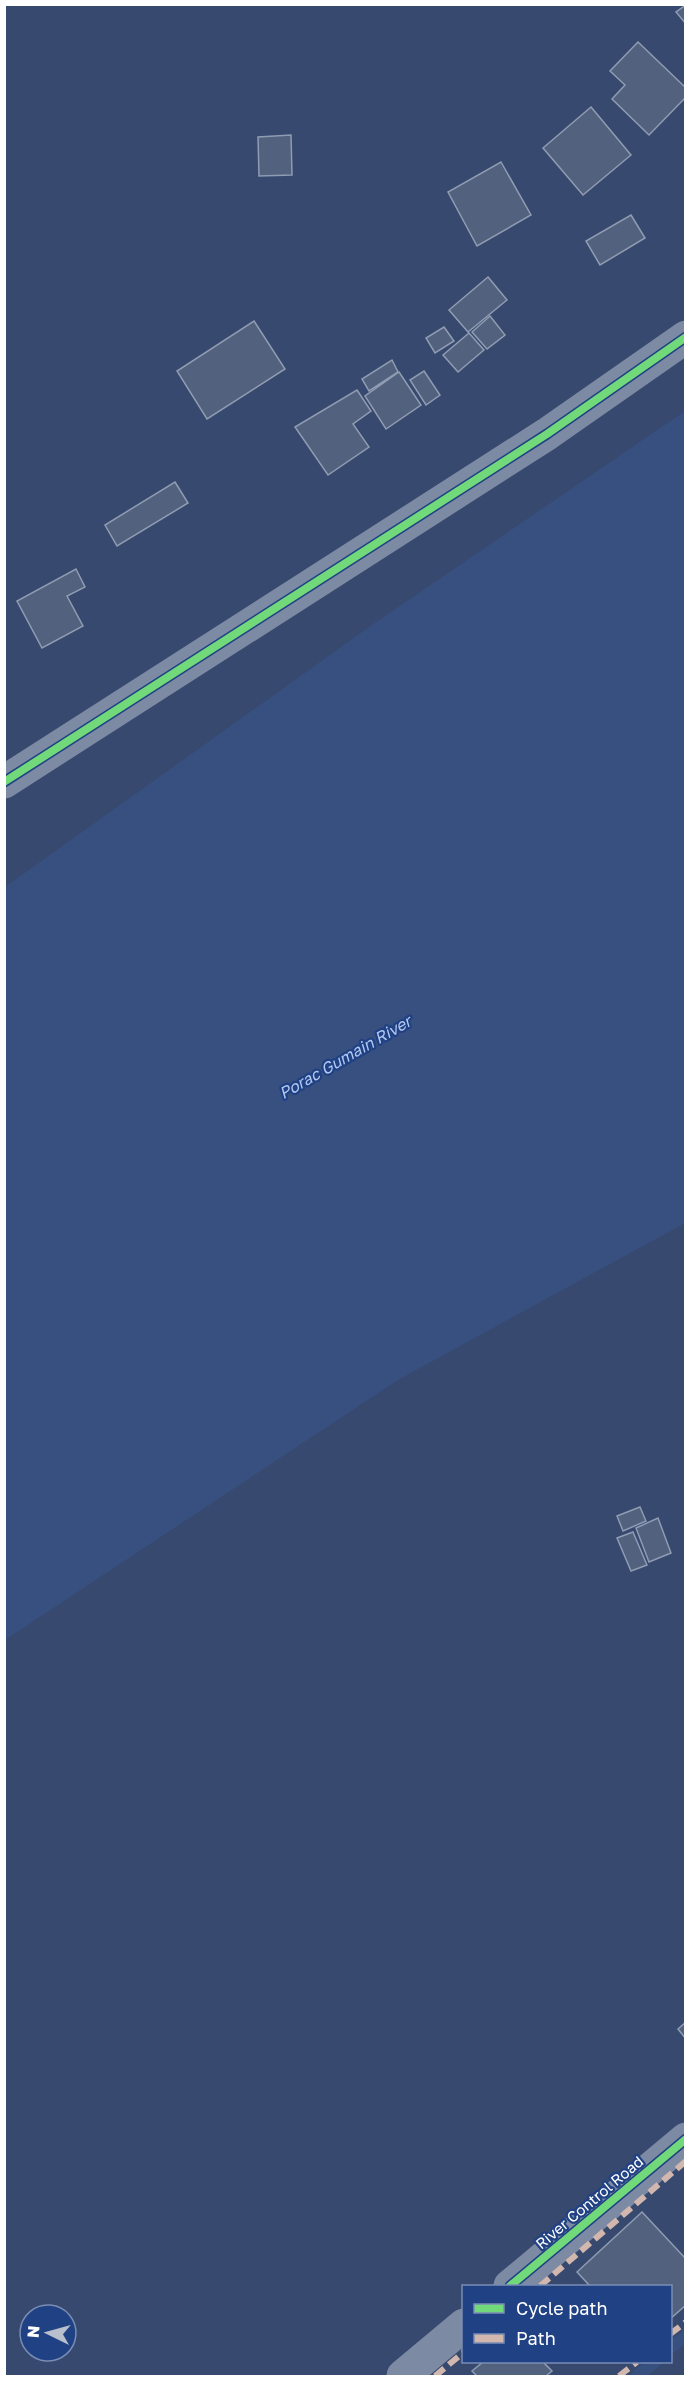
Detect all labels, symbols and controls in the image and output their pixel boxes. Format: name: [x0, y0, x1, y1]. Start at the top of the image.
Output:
water label: Porac Gumain River: [275, 1010, 417, 1103]
street label: River Control Road: [532, 2152, 646, 2252]
legend: [462, 2285, 672, 2363]
text: Cycle path: [516, 2297, 608, 2319]
north arrow: [18, 2303, 78, 2363]
text: N: [23, 2325, 44, 2339]
text: Path: [516, 2327, 556, 2349]

